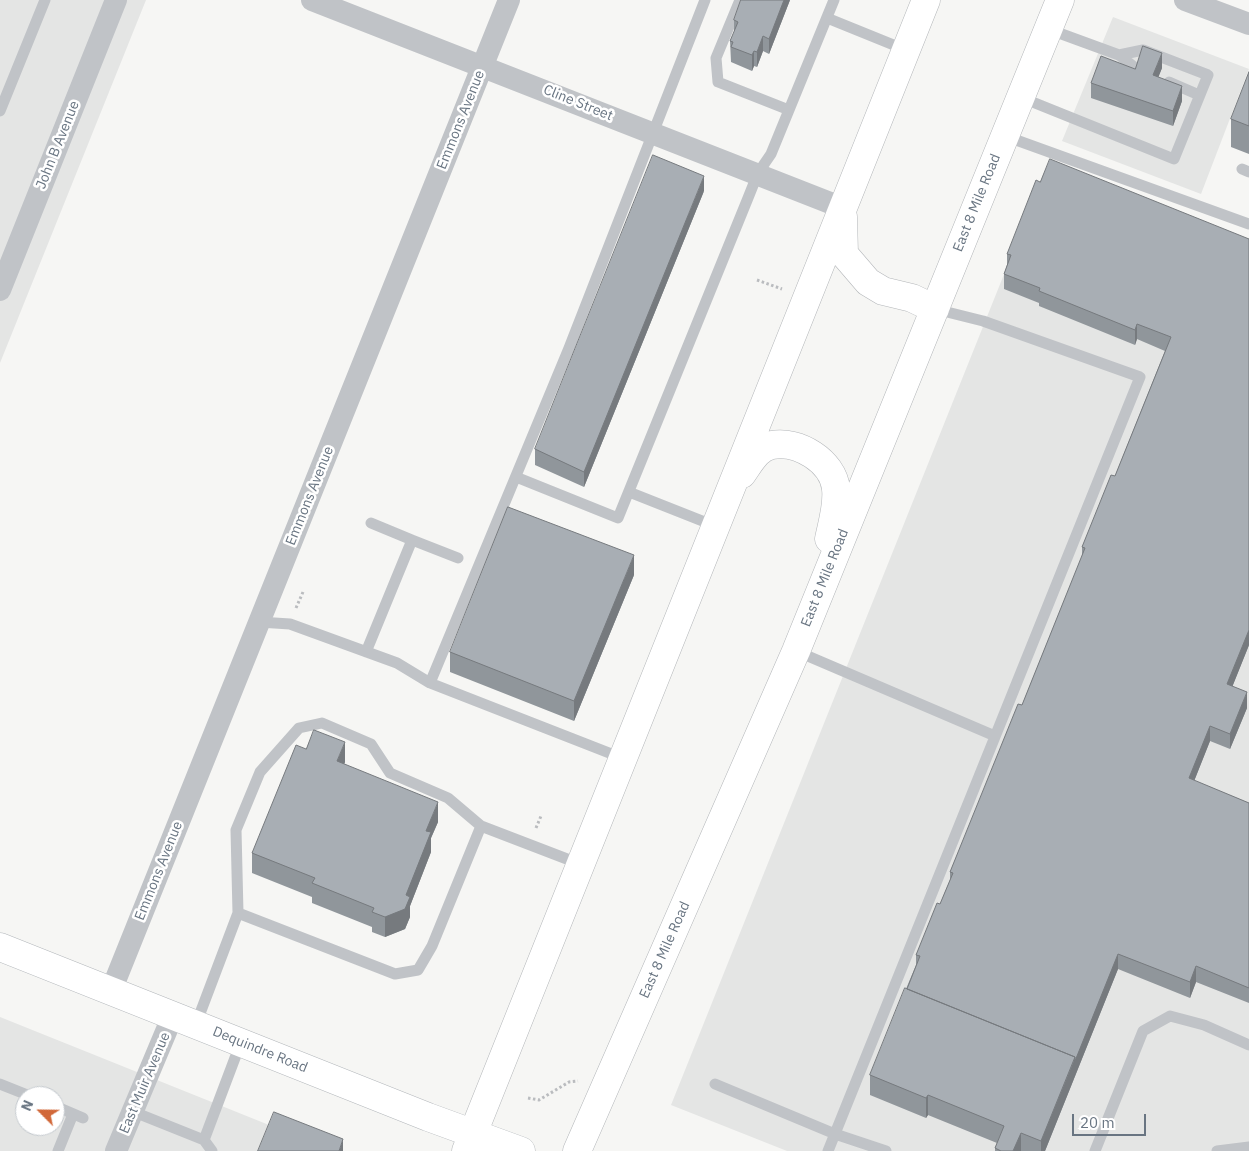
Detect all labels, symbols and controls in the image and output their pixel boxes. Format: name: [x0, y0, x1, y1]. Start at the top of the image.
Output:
street label: Emmons Avenue: [433, 68, 489, 172]
street label: Cline Street: [541, 81, 615, 125]
street label: John B Avenue: [33, 99, 83, 191]
street label: East 8 Mile Road: [950, 152, 1004, 254]
street label: Emmons Avenue: [282, 444, 338, 548]
street label: East 8 Mile Road: [798, 527, 852, 629]
street label: Emmons Avenue: [131, 819, 187, 923]
street label: East 8 Mile Road: [636, 899, 694, 1001]
street label: Dequindre Road: [210, 1023, 310, 1077]
street label: East Muir Avenue: [116, 1030, 174, 1136]
north arrow: [15, 1086, 65, 1136]
text: N: [17, 1097, 37, 1114]
scale bar: [1074, 1104, 1148, 1136]
text: 20 m: [1080, 1113, 1115, 1132]

